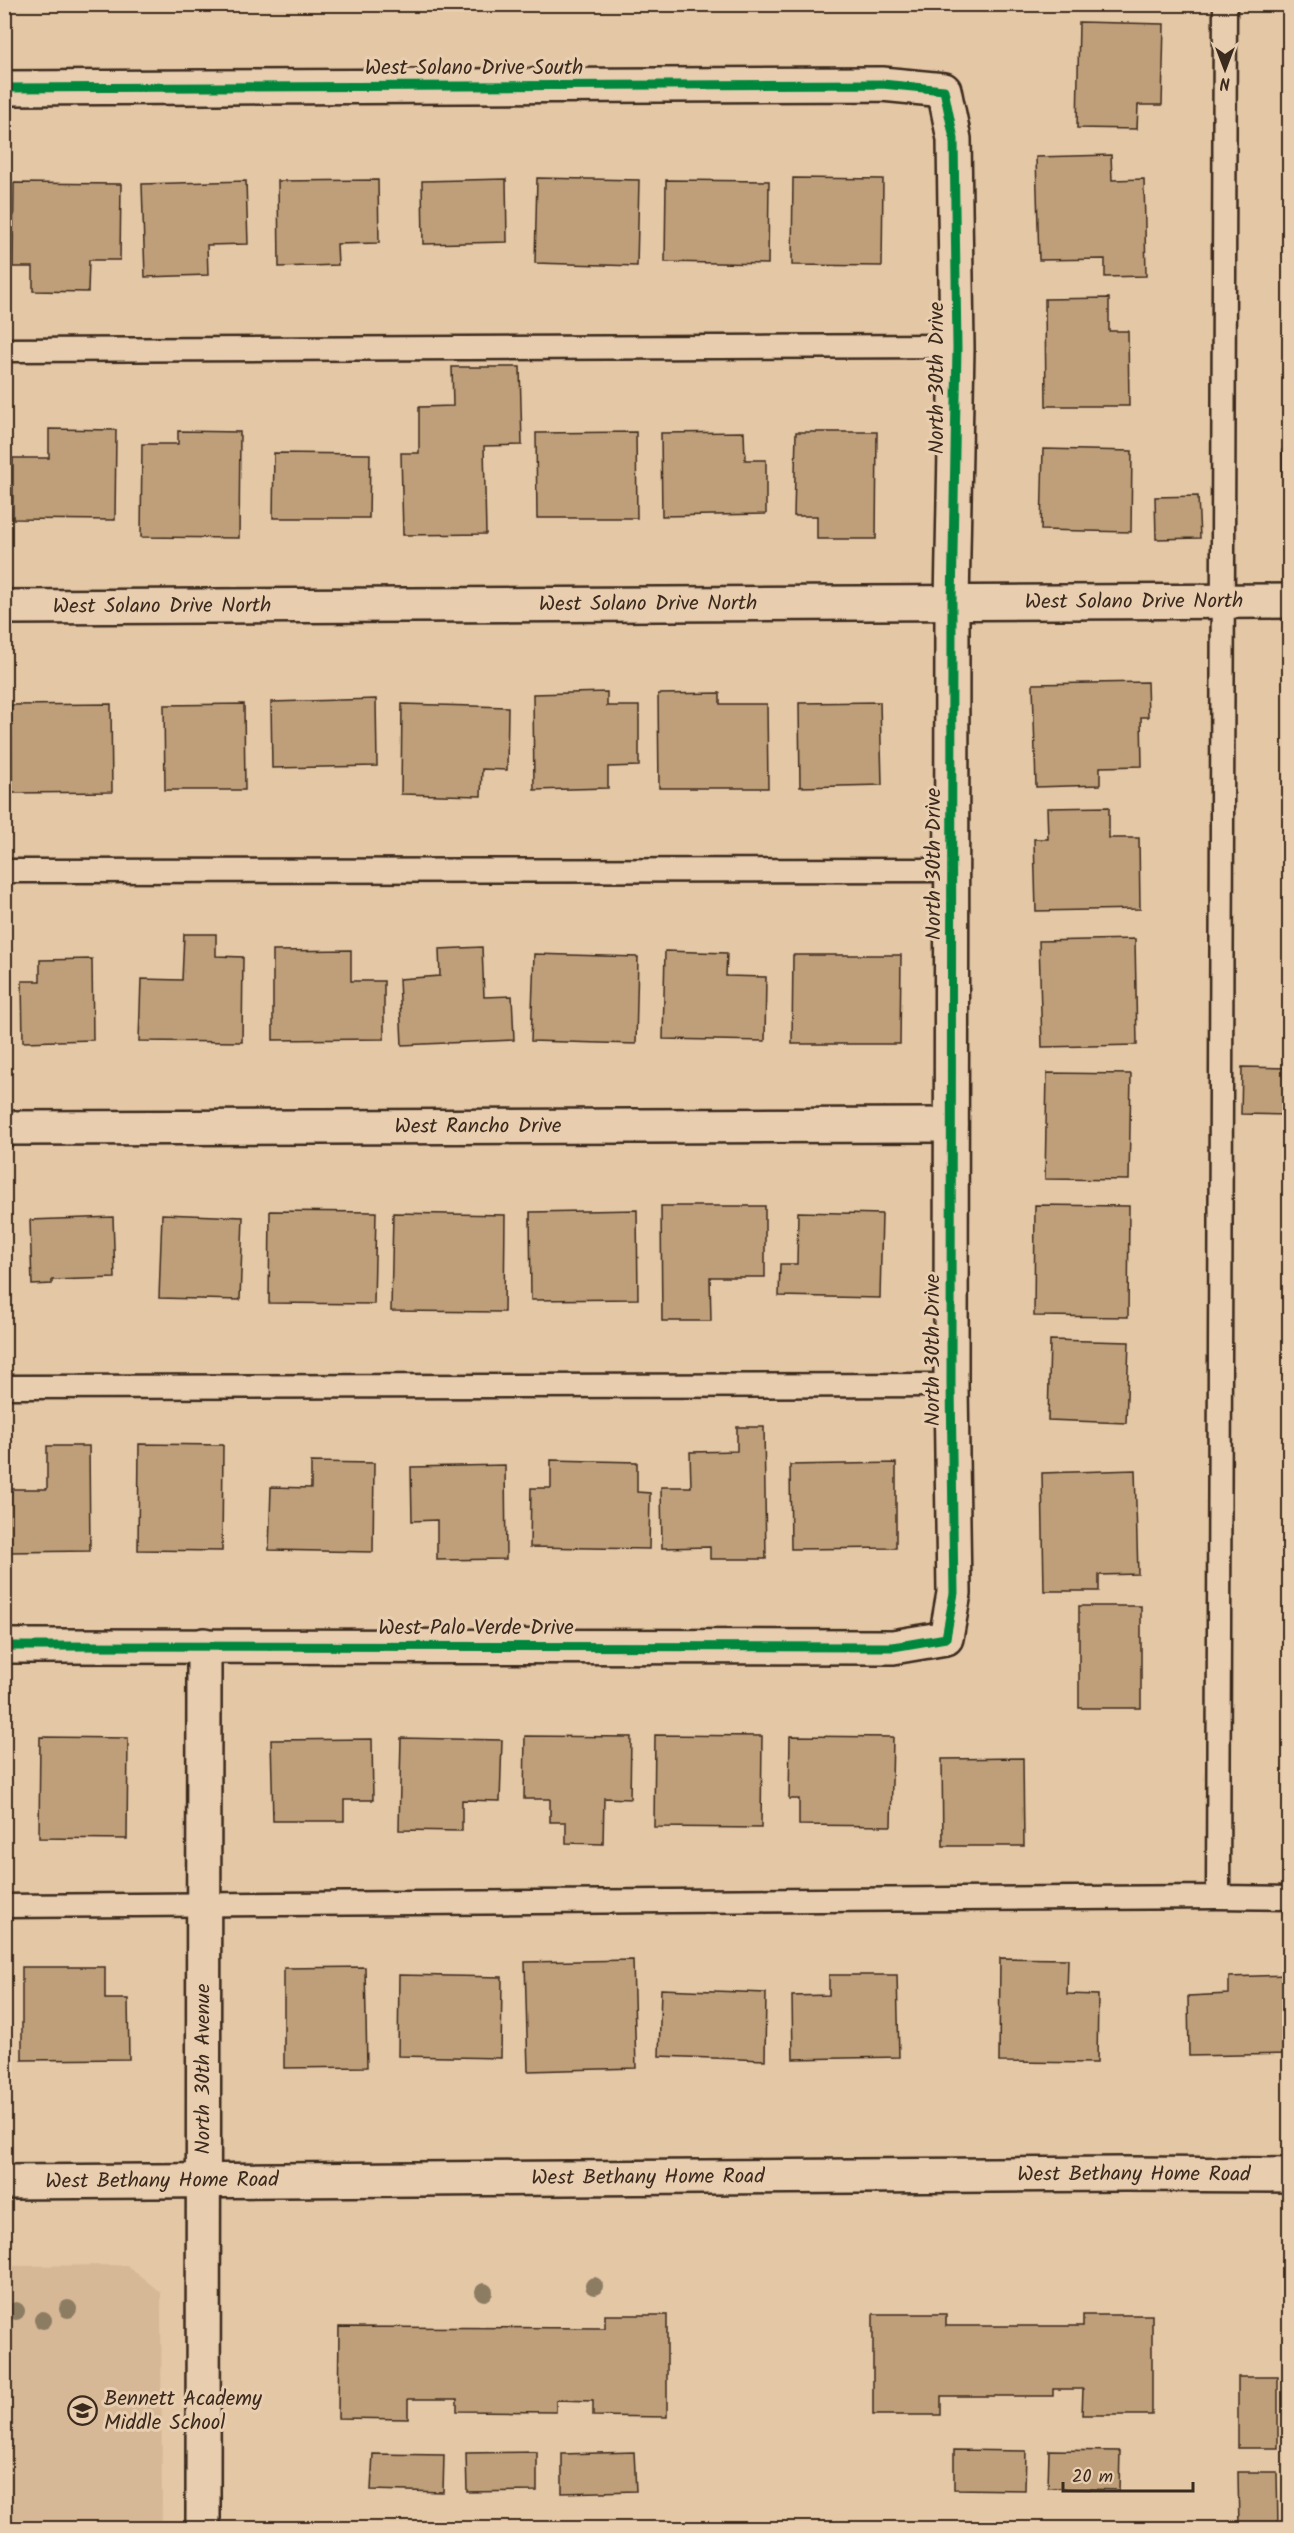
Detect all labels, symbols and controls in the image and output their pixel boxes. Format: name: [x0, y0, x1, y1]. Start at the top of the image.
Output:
north arrow: [1195, 39, 1255, 99]
street label: West Solano Drive South: [365, 52, 583, 85]
text: N: [1220, 70, 1230, 95]
street label: North 30th Drive: [921, 301, 954, 454]
street label: West Solano Drive North: [1025, 585, 1243, 619]
street label: West Solano Drive North: [539, 587, 757, 621]
street label: West Solano Drive North: [53, 589, 271, 623]
street label: North 30th Drive: [918, 787, 951, 940]
street label: West Rancho Drive: [394, 1110, 562, 1143]
street label: North 30th Drive: [917, 1273, 950, 1426]
street label: West Palo Verde Drive: [378, 1612, 574, 1645]
street label: North 30th Avenue: [187, 1983, 220, 2154]
street label: West Bethany Home Road: [1017, 2157, 1251, 2191]
street label: West Bethany Home Road: [531, 2160, 765, 2195]
street label: West Bethany Home Road: [45, 2164, 279, 2198]
place label: Bennett Academy Middle School: [104, 2383, 262, 2440]
school or university icon: Bennett Academy Middle School: [67, 2395, 99, 2427]
scale bar: [1063, 2455, 1194, 2493]
text: 20 m: [1072, 2463, 1113, 2492]

